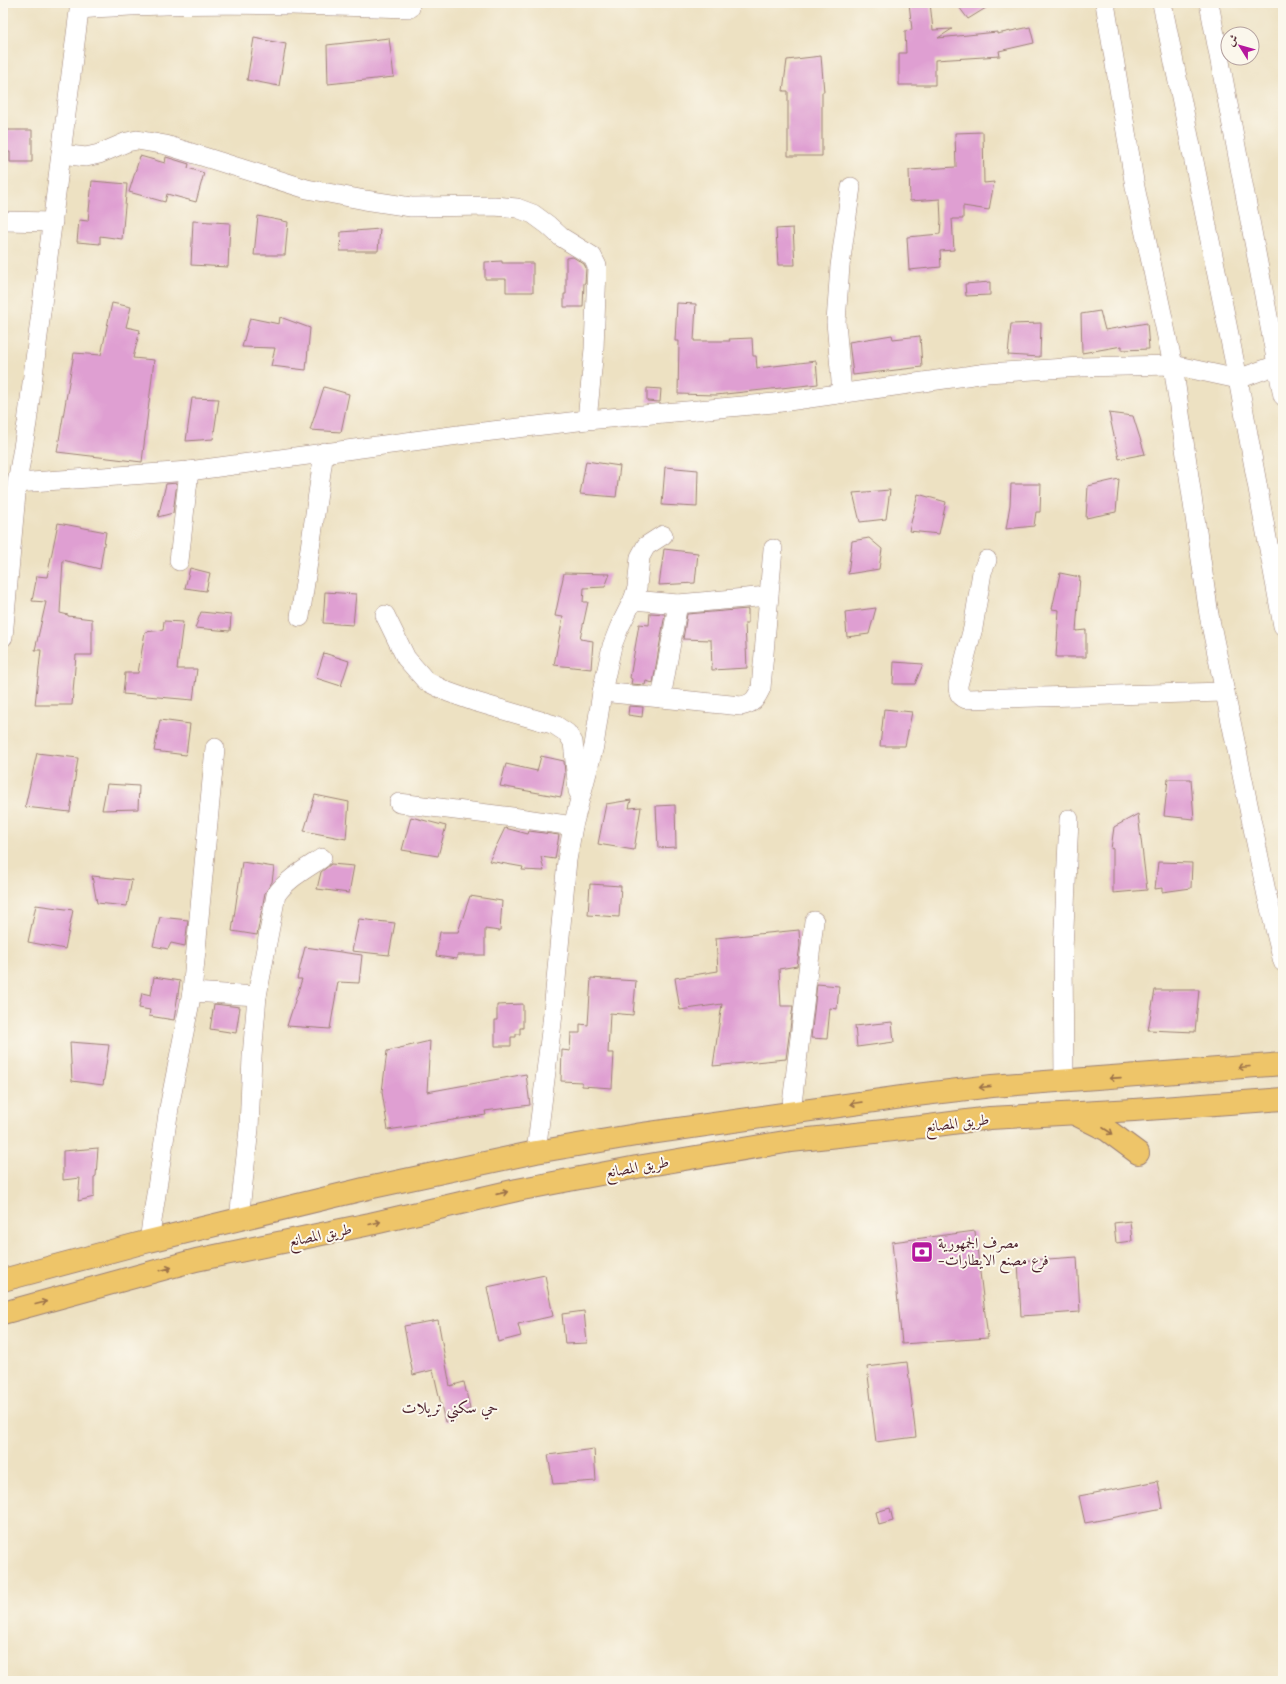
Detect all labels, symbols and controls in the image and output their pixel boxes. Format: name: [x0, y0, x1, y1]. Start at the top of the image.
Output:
north arrow: [1220, 26, 1260, 66]
text: ش: [1223, 31, 1242, 49]
one-way arrow: [1238, 1063, 1251, 1071]
one-way arrow: [1109, 1074, 1122, 1081]
one-way arrow: [979, 1083, 992, 1091]
one-way arrow: [850, 1099, 863, 1107]
street label: طريق المصانع: [924, 1109, 991, 1141]
one-way arrow: [1102, 1126, 1113, 1135]
street label: طريق المصانع: [603, 1152, 671, 1186]
one-way arrow: [495, 1189, 508, 1197]
one-way arrow: [368, 1218, 381, 1226]
street label: طريق المصانع: [286, 1219, 354, 1255]
place label: مصرف الجمهورية -فرع مصنع الايطارات: [938, 1233, 1049, 1274]
bank icon: مصرف الجمهورية -فرع مصنع الايطارات: [909, 1239, 935, 1265]
one-way arrow: [159, 1265, 172, 1272]
one-way arrow: [34, 1299, 47, 1306]
district label: حي سكني تريلات: [402, 1397, 498, 1423]

